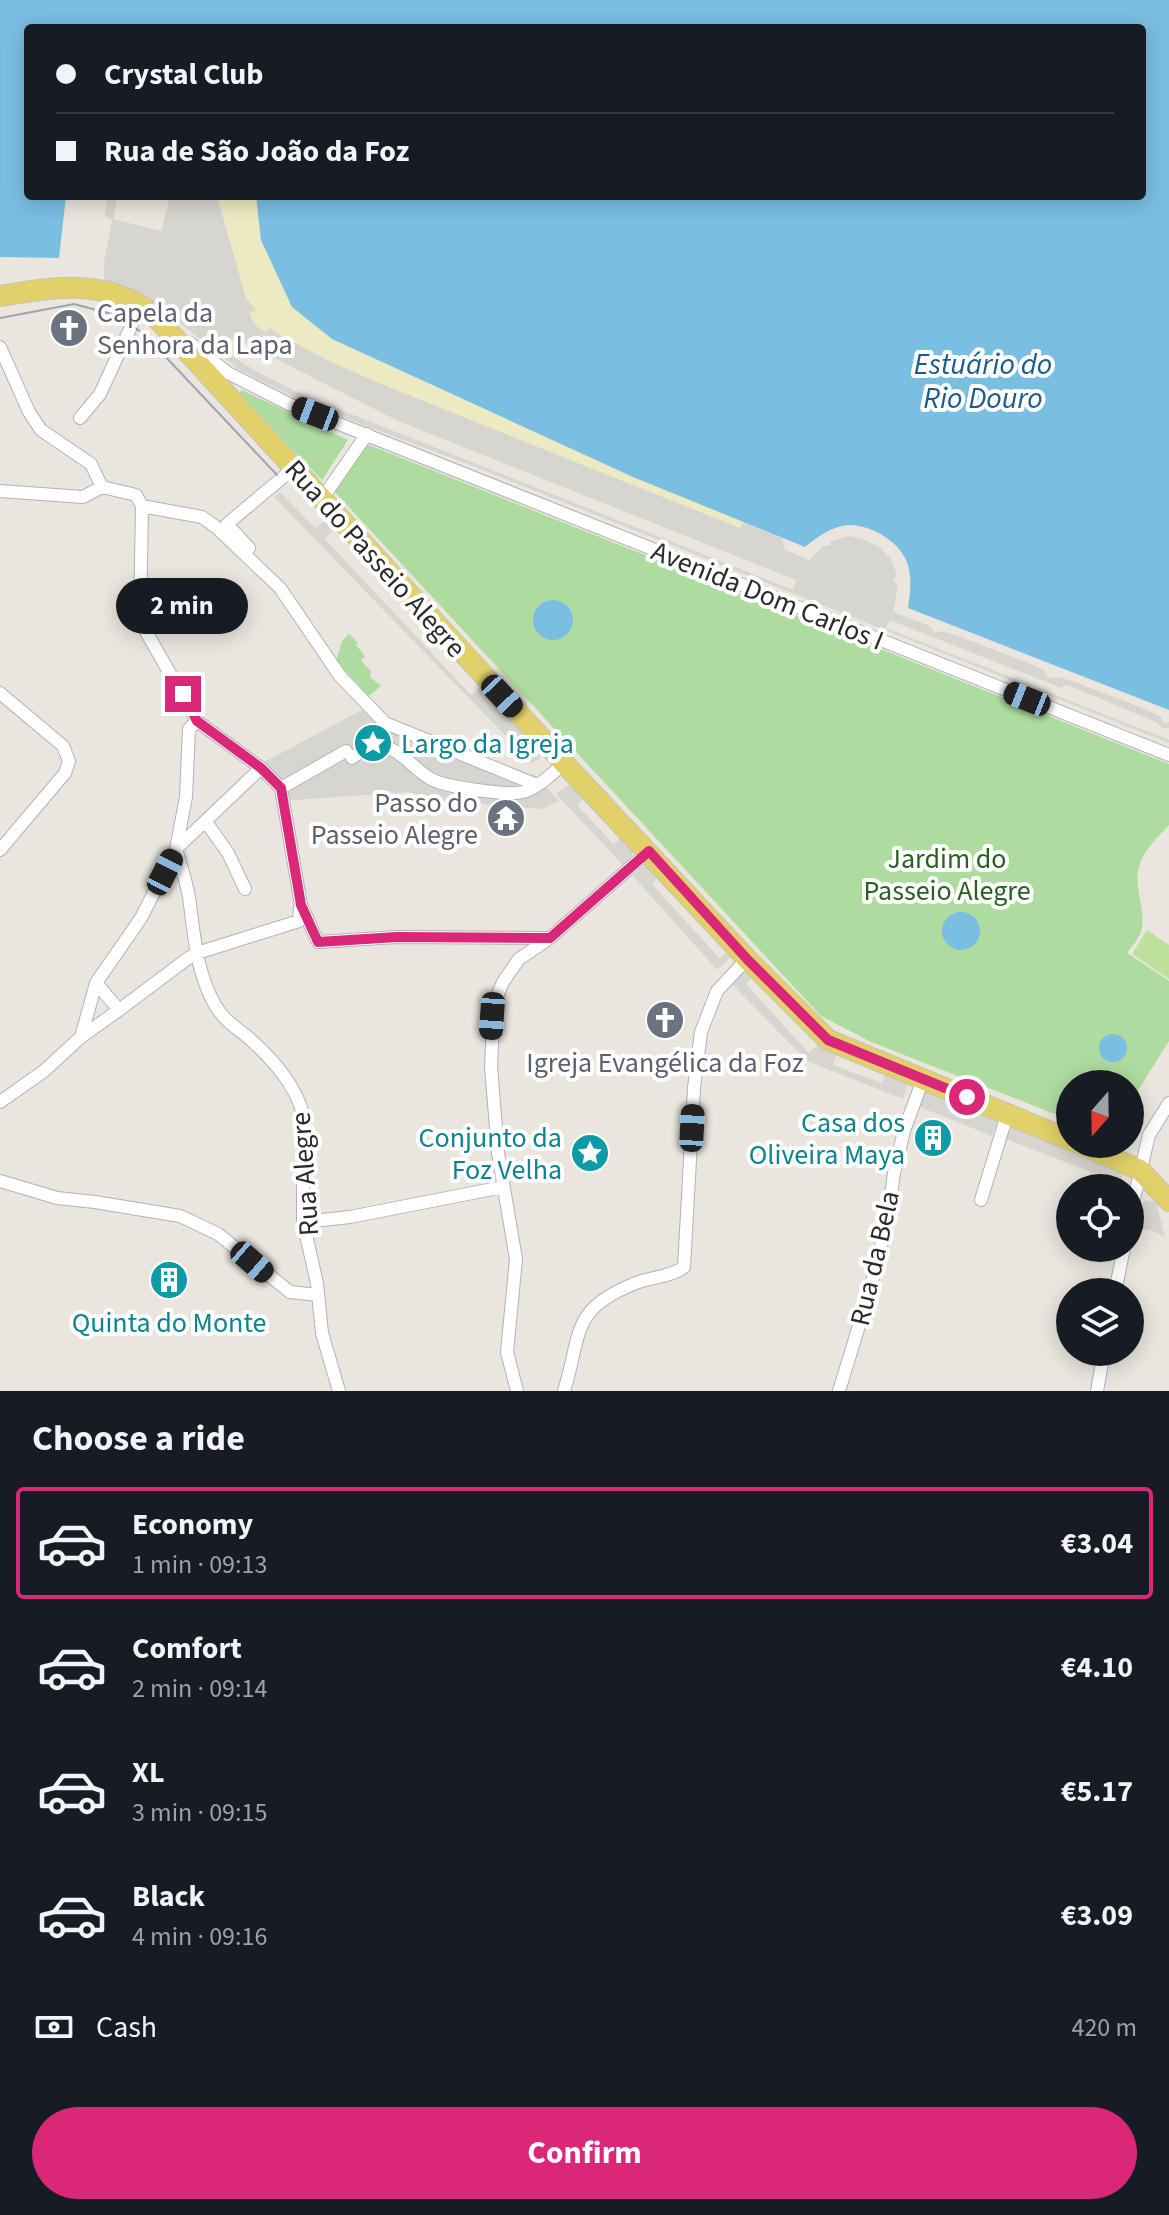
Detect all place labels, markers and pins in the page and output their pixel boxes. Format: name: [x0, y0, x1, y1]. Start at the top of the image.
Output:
place label: Capela da Senhora da Lapa: [97, 293, 293, 365]
church icon: Capela da Senhora da Lapa: [48, 307, 90, 349]
place icon: Largo da Igreja: [352, 722, 394, 764]
place label: Largo da Igreja: [401, 724, 574, 764]
place label: Passo do Passeio Alegre: [311, 783, 478, 855]
temple icon: Passo do Passeio Alegre: [485, 797, 527, 839]
church icon: Igreja Evangélica da Foz: [644, 999, 686, 1041]
place label: Igreja Evangélica da Foz: [526, 1043, 804, 1083]
place label: Casa dos Oliveira Maya: [749, 1103, 905, 1175]
building icon: Casa dos Oliveira Maya: [912, 1117, 954, 1159]
place label: Conjunto da Foz Velha: [419, 1118, 562, 1190]
place icon: Conjunto da Foz Velha: [569, 1132, 611, 1174]
building icon: Quinta do Monte: [148, 1259, 190, 1301]
place label: Quinta do Monte: [72, 1303, 266, 1343]

